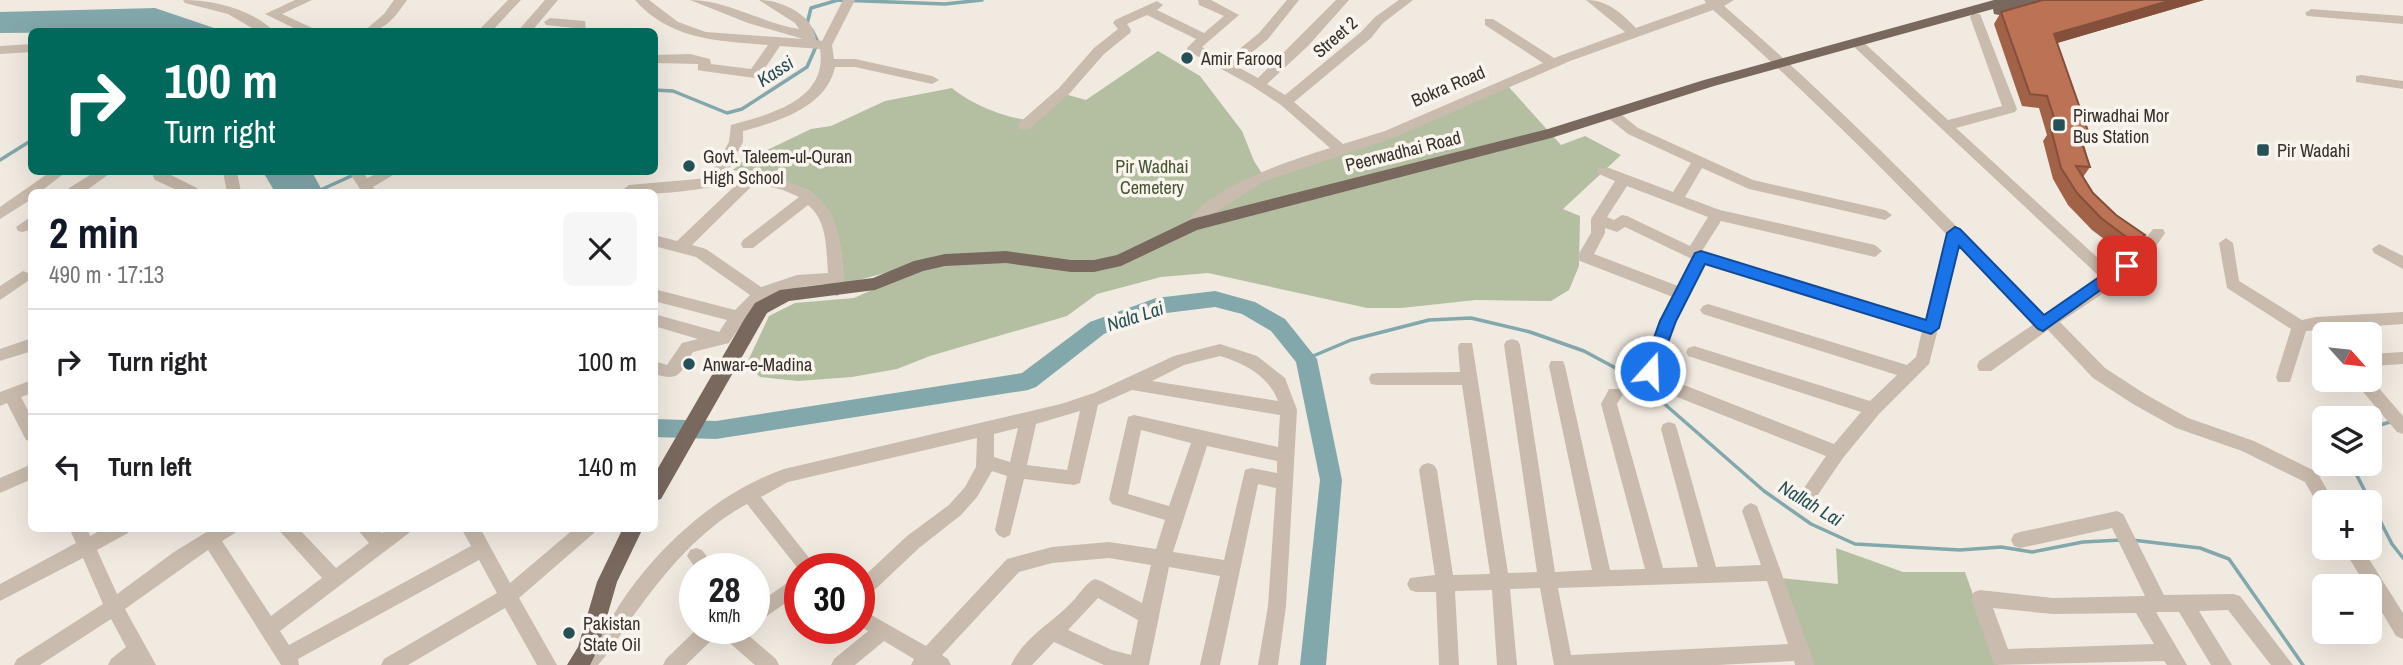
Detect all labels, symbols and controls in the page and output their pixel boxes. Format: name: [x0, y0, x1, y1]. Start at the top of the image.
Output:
street label: Street 2: [1307, 11, 1363, 63]
place label: Amir Farooq: [1200, 46, 1282, 71]
text: 100 m: [164, 47, 278, 113]
water label: Kassi: [752, 49, 799, 93]
marker: Amir Farooq: [1179, 50, 1195, 66]
icon: right: [49, 56, 140, 147]
street label: Bokra Road: [1407, 59, 1489, 113]
place label: Pirwadhai Mor Bus Station: [2073, 103, 2169, 149]
text: Turn right: [164, 110, 276, 153]
marker: Pirwadhai Mor Bus Station: [2051, 117, 2067, 133]
street label: Peerwadhai Road: [1343, 125, 1463, 177]
place label: Pir Wadahi: [2277, 138, 2350, 163]
marker: Pir Wadahi: [2255, 142, 2271, 158]
place label: Govt. Taleem-ul-Quran High School: [703, 144, 852, 190]
park label: Pir Wadhai Cemetery: [1115, 154, 1189, 200]
marker: Govt. Taleem-ul-Quran High School: [681, 158, 697, 174]
text: 2 min: [49, 205, 139, 261]
button: close: [563, 212, 637, 286]
pin: [2097, 236, 2157, 296]
icon: arrive: [2108, 247, 2146, 285]
text: 490 m · 17:13: [49, 259, 164, 290]
water label: Nala Lai: [1103, 294, 1167, 337]
north arrow: [2312, 322, 2382, 392]
map controls: [2312, 322, 2382, 644]
position arrow: [1613, 334, 1687, 408]
icon: right: [49, 343, 87, 381]
text: Turn right: [108, 344, 207, 379]
text: 100 m: [578, 344, 637, 379]
place label: Anwar-e-Madina: [702, 352, 812, 377]
marker: Anwar-e-Madina: [681, 356, 697, 372]
button: layers: [2312, 406, 2382, 476]
icon: left: [49, 448, 87, 486]
text: Turn left: [108, 449, 192, 484]
text: 140 m: [578, 449, 637, 484]
water label: Nallah Lai: [1774, 474, 1848, 533]
button: +: [2312, 490, 2382, 560]
speed limit sign: 30: [784, 553, 875, 644]
text: 28: [709, 566, 740, 613]
button: −: [2312, 574, 2382, 644]
text: km/h: [709, 603, 741, 628]
place label: Pakistan State Oil: [583, 611, 640, 657]
marker: Pakistan State Oil: [561, 625, 577, 641]

